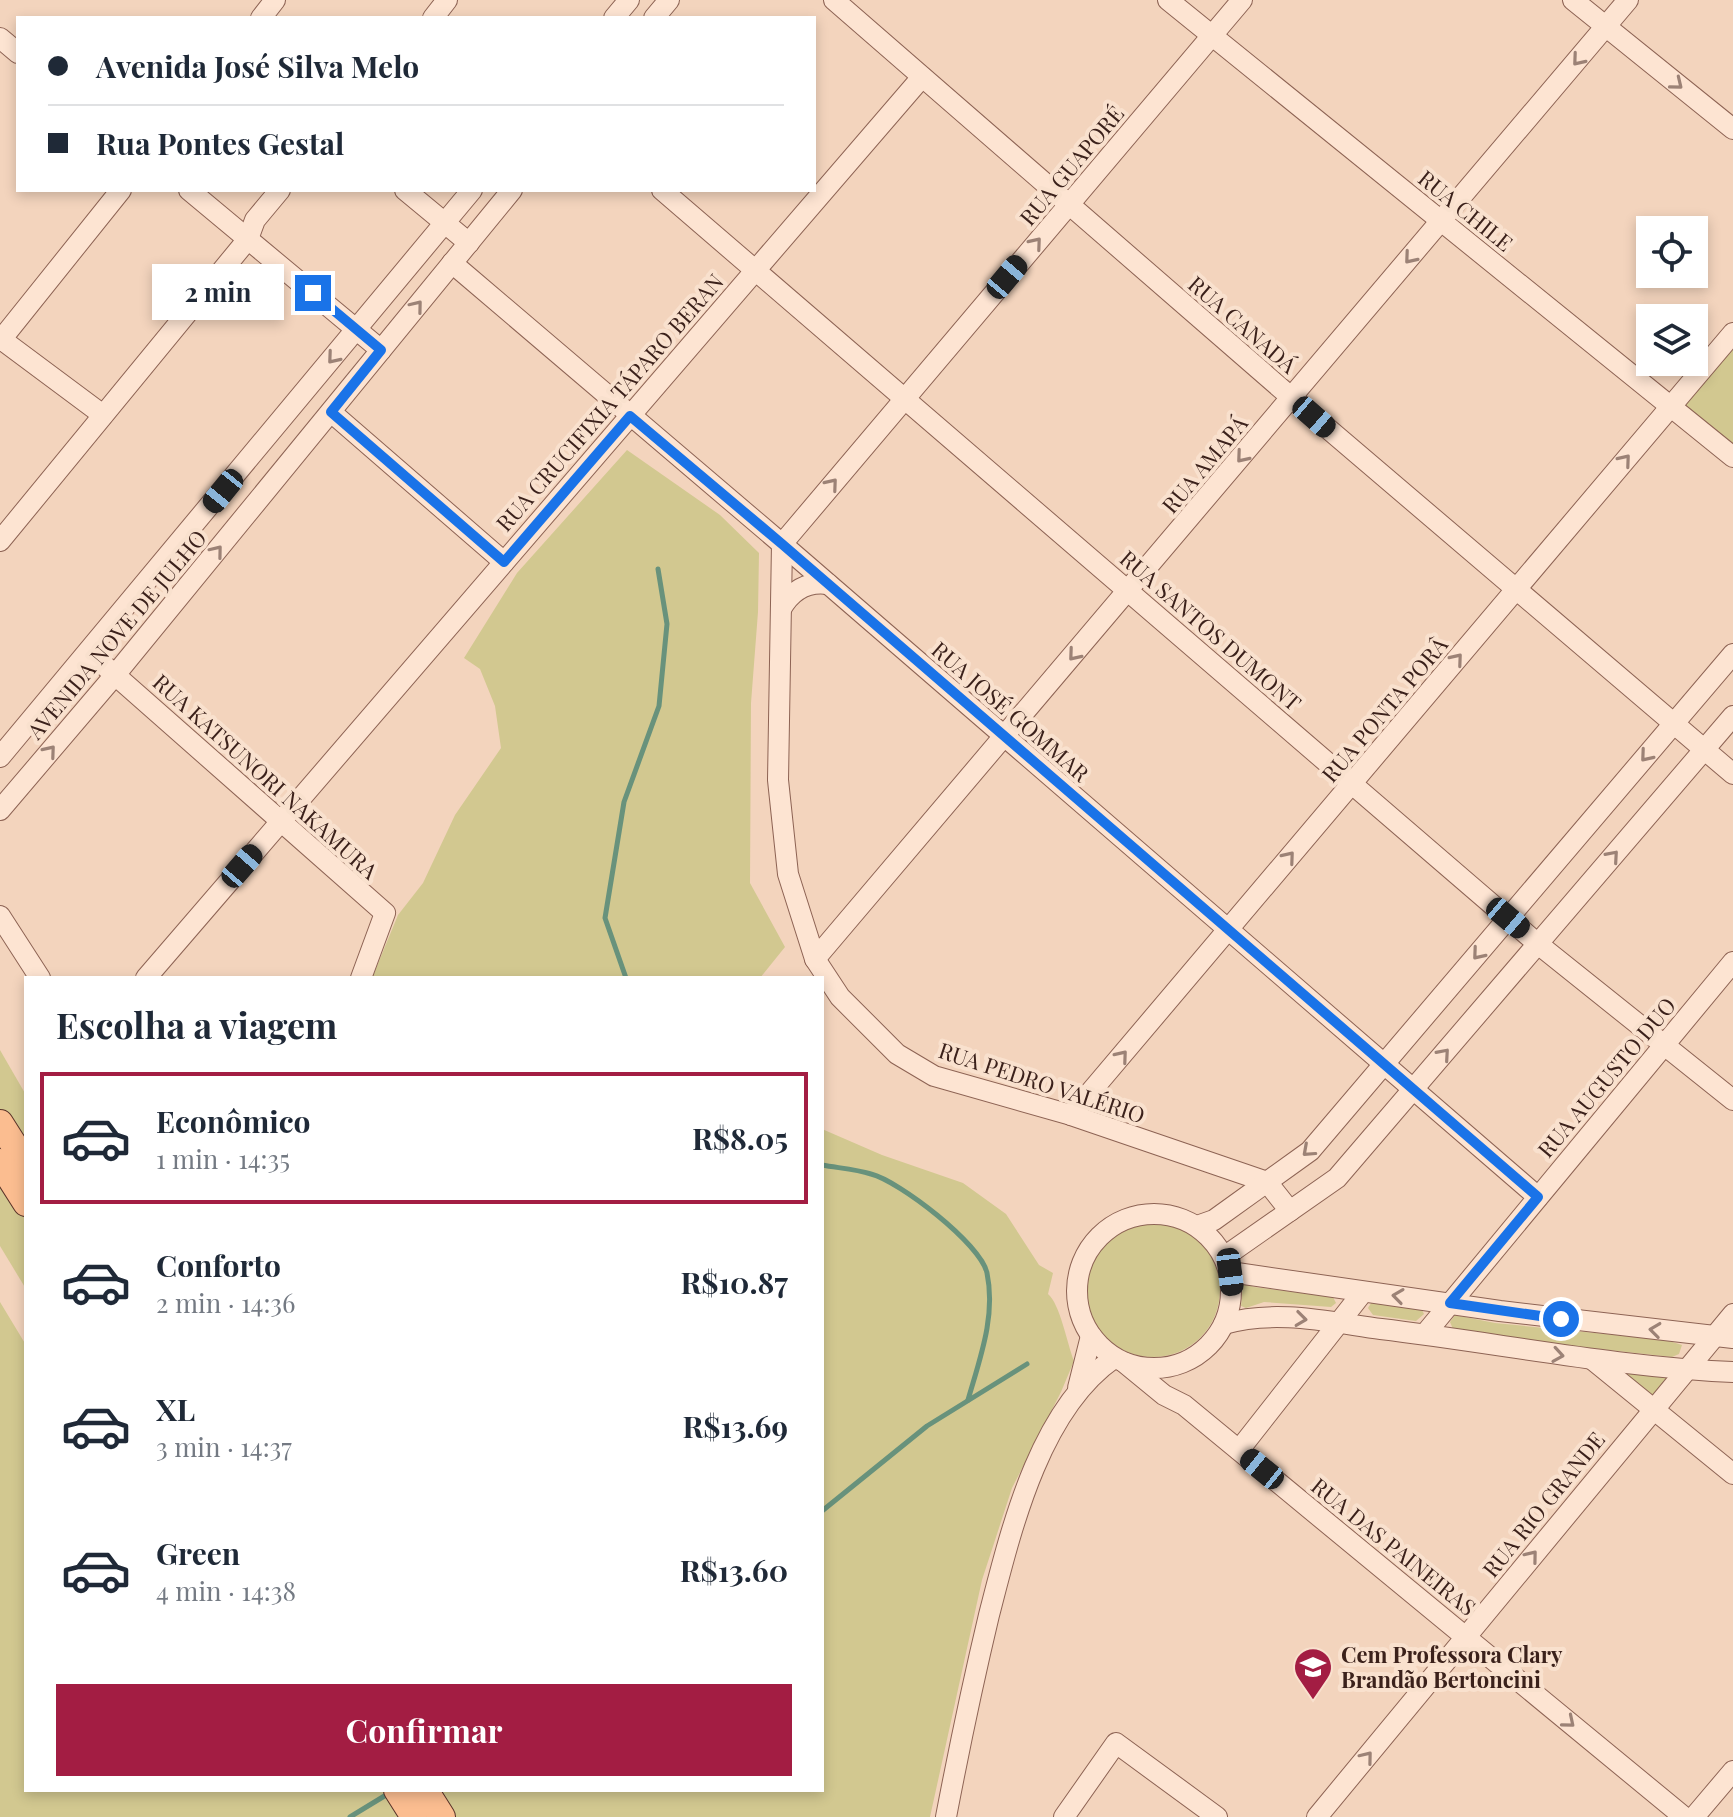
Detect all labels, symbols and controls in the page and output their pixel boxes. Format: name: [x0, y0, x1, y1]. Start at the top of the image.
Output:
text: Avenida José Silva Melo: [96, 46, 419, 86]
one-way arrow: [1573, 50, 1588, 65]
one-way arrow: [1668, 74, 1683, 89]
street label: RUA GUAPORÉ: [1012, 99, 1130, 231]
text: Rua Pontes Gestal: [96, 123, 344, 163]
street label: RUA CHILE: [1412, 163, 1520, 257]
map controls: [1636, 216, 1708, 376]
button: locate: [1636, 216, 1708, 288]
one-way arrow: [1026, 238, 1041, 252]
one-way arrow: [1405, 249, 1420, 263]
car: [982, 251, 1032, 303]
callout: 2 min: [153, 265, 285, 321]
street label: RUA CRUCIFIXIA TÁPARO BERAN: [489, 267, 729, 537]
street label: RUA CANADÁ: [1182, 269, 1304, 380]
text: 2 min: [184, 274, 252, 309]
route end: [295, 275, 331, 311]
one-way arrow: [407, 301, 422, 316]
button: layers: [1636, 304, 1708, 376]
one-way arrow: [328, 349, 343, 363]
car: [1288, 392, 1340, 442]
street label: RUA AMAPÁ: [1154, 409, 1254, 519]
one-way arrow: [1237, 447, 1252, 462]
one-way arrow: [1615, 455, 1630, 470]
car: [199, 465, 247, 517]
one-way arrow: [822, 479, 837, 494]
street label: AVENIDA NOVE DE JULHO: [19, 523, 212, 746]
street label: RUA SANTOS DUMONT: [1114, 543, 1308, 717]
one-way arrow: [207, 546, 222, 560]
street label: RUA PONTA PORÂ: [1314, 630, 1454, 788]
street label: RUA JOSÉ GOMMAR: [926, 634, 1097, 788]
one-way arrow: [1069, 646, 1084, 660]
one-way arrow: [1447, 653, 1462, 668]
street label: RUA KATSUNORI NAKAMURA: [147, 667, 385, 885]
one-way arrow: [41, 746, 55, 760]
one-way arrow: [1641, 746, 1656, 761]
car: [217, 840, 267, 892]
one-way arrow: [1603, 851, 1618, 866]
one-way arrow: [1280, 852, 1294, 867]
car: [1482, 893, 1534, 943]
one-way arrow: [1473, 945, 1488, 959]
street label: RUA AUGUSTO DUO: [1530, 991, 1682, 1163]
text: Escolha a viagem: [56, 1000, 337, 1048]
street label: RUA PEDRO VALÉRIO: [935, 1034, 1149, 1130]
one-way arrow: [1434, 1049, 1449, 1063]
one-way arrow: [1112, 1050, 1127, 1065]
text: Econômico: [156, 1101, 311, 1141]
icon: car: [60, 1102, 132, 1174]
text: R$8.05: [692, 1118, 788, 1158]
text: 1 min · 14:35: [156, 1141, 290, 1176]
one-way arrow: [1303, 1141, 1318, 1155]
text: Conforto: [156, 1245, 281, 1285]
icon: car: [60, 1246, 132, 1318]
car: [1215, 1247, 1245, 1297]
text: R$10.87: [681, 1262, 788, 1302]
text: 2 min · 14:36: [156, 1285, 296, 1320]
one-way arrow: [1391, 1288, 1405, 1305]
route start: [1543, 1301, 1579, 1337]
one-way arrow: [1294, 1310, 1308, 1327]
one-way arrow: [1649, 1322, 1662, 1339]
one-way arrow: [1552, 1346, 1565, 1363]
text: XL: [156, 1389, 195, 1429]
icon: car: [60, 1390, 132, 1462]
text: R$13.69: [683, 1406, 788, 1446]
street label: RUA RIO GRANDE: [1475, 1425, 1611, 1583]
text: 3 min · 14:37: [156, 1429, 292, 1464]
car: [1236, 1445, 1288, 1493]
street label: RUA DAS PAINEIRAS: [1305, 1470, 1483, 1622]
text: Green: [156, 1533, 240, 1573]
icon: car: [60, 1534, 132, 1606]
text: R$13.60: [680, 1550, 788, 1590]
one-way arrow: [1522, 1551, 1537, 1565]
text: 4 min · 14:38: [156, 1573, 296, 1608]
place label: Cem Professora Clary Brandão Bertoncini: [1341, 1639, 1563, 1694]
school or university icon: Cem Professora Clary Brandão Bertoncini: [1292, 1646, 1334, 1701]
button: Confirmar: [56, 1684, 792, 1776]
one-way arrow: [1560, 1712, 1574, 1727]
one-way arrow: [1357, 1752, 1372, 1766]

